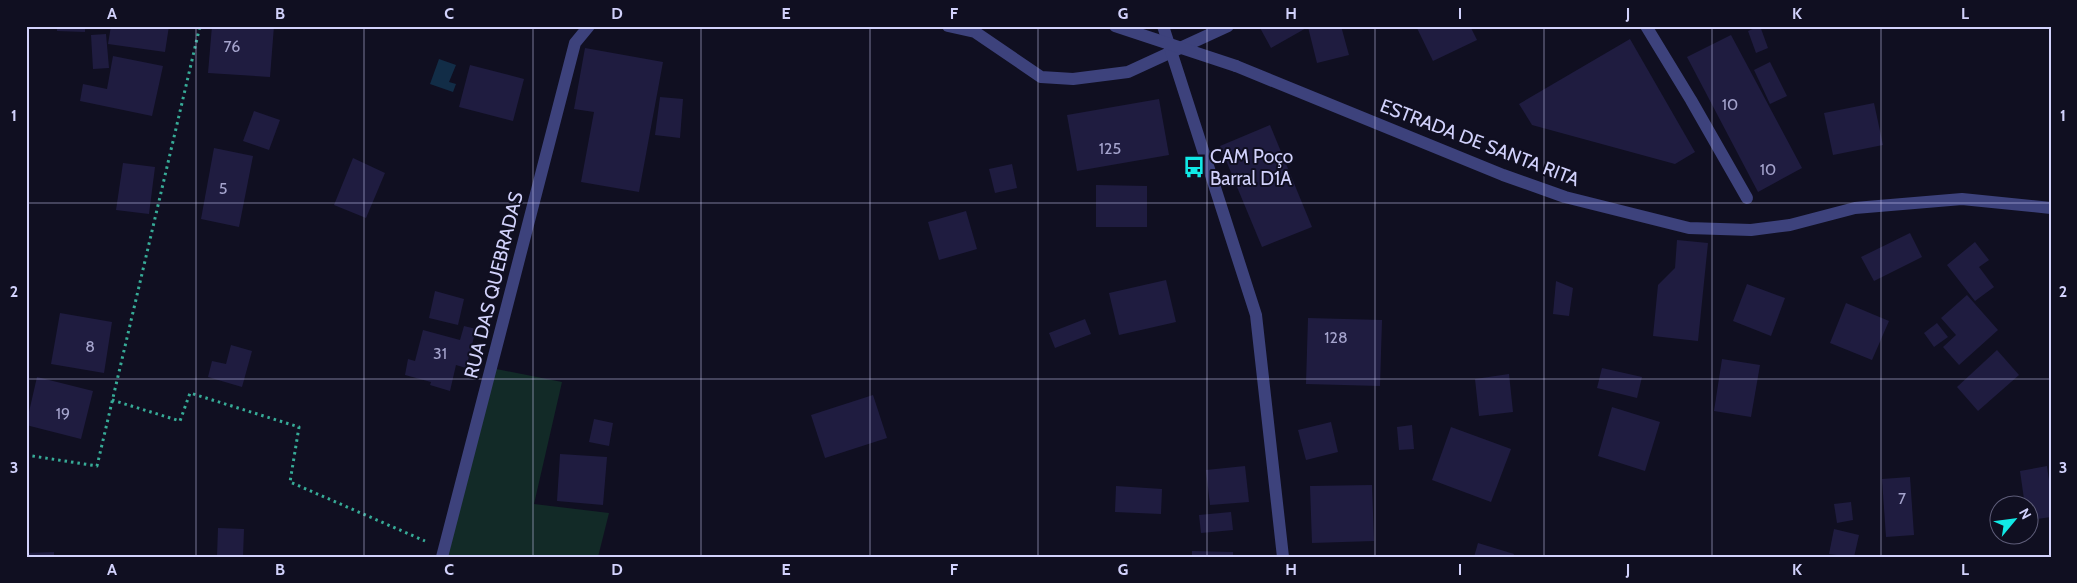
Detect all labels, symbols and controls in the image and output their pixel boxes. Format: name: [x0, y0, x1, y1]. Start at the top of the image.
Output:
text: A: [107, 4, 117, 23]
text: B: [275, 4, 285, 23]
text: C: [444, 4, 454, 23]
text: D: [611, 4, 623, 23]
text: E: [781, 4, 791, 23]
text: F: [950, 4, 959, 23]
text: G: [1118, 4, 1128, 23]
text: H: [1285, 4, 1297, 23]
text: I: [1458, 4, 1462, 23]
text: J: [1625, 4, 1630, 23]
text: K: [1792, 4, 1802, 23]
text: L: [1961, 4, 1969, 23]
house number: 76: [224, 37, 240, 56]
street label: ESTRADA DE SANTA RITA: [1377, 94, 1583, 191]
house number: 10: [1722, 95, 1738, 114]
text: 1: [11, 106, 17, 125]
text: 1: [2060, 106, 2066, 125]
house number: 125: [1099, 139, 1121, 158]
place label: CAM Poço Barral D1A: [1210, 145, 1293, 190]
bus stop icon: CAM Poço Barral D1A: [1181, 154, 1207, 180]
house number: 10: [1760, 160, 1776, 179]
house number: 5: [219, 179, 227, 198]
street label: RUA DAS QUEBRADAS: [459, 190, 528, 381]
text: 2: [10, 282, 18, 301]
text: 2: [2059, 282, 2067, 301]
house number: 128: [1324, 328, 1348, 347]
house number: 8: [85, 337, 95, 356]
house number: 31: [433, 344, 447, 363]
house number: 19: [56, 404, 70, 423]
text: 3: [10, 458, 18, 477]
text: 3: [2059, 458, 2067, 477]
house number: 7: [1898, 489, 1906, 508]
north arrow: [1990, 496, 2040, 546]
text: N: [2015, 505, 2036, 522]
text: A: [107, 560, 117, 579]
text: B: [275, 560, 285, 579]
text: C: [444, 560, 454, 579]
text: D: [611, 560, 623, 579]
text: E: [781, 560, 791, 579]
text: F: [950, 560, 959, 579]
text: G: [1118, 560, 1128, 579]
text: H: [1285, 560, 1297, 579]
text: I: [1458, 560, 1462, 579]
text: J: [1625, 560, 1630, 579]
text: K: [1792, 560, 1802, 579]
text: L: [1961, 560, 1969, 579]

